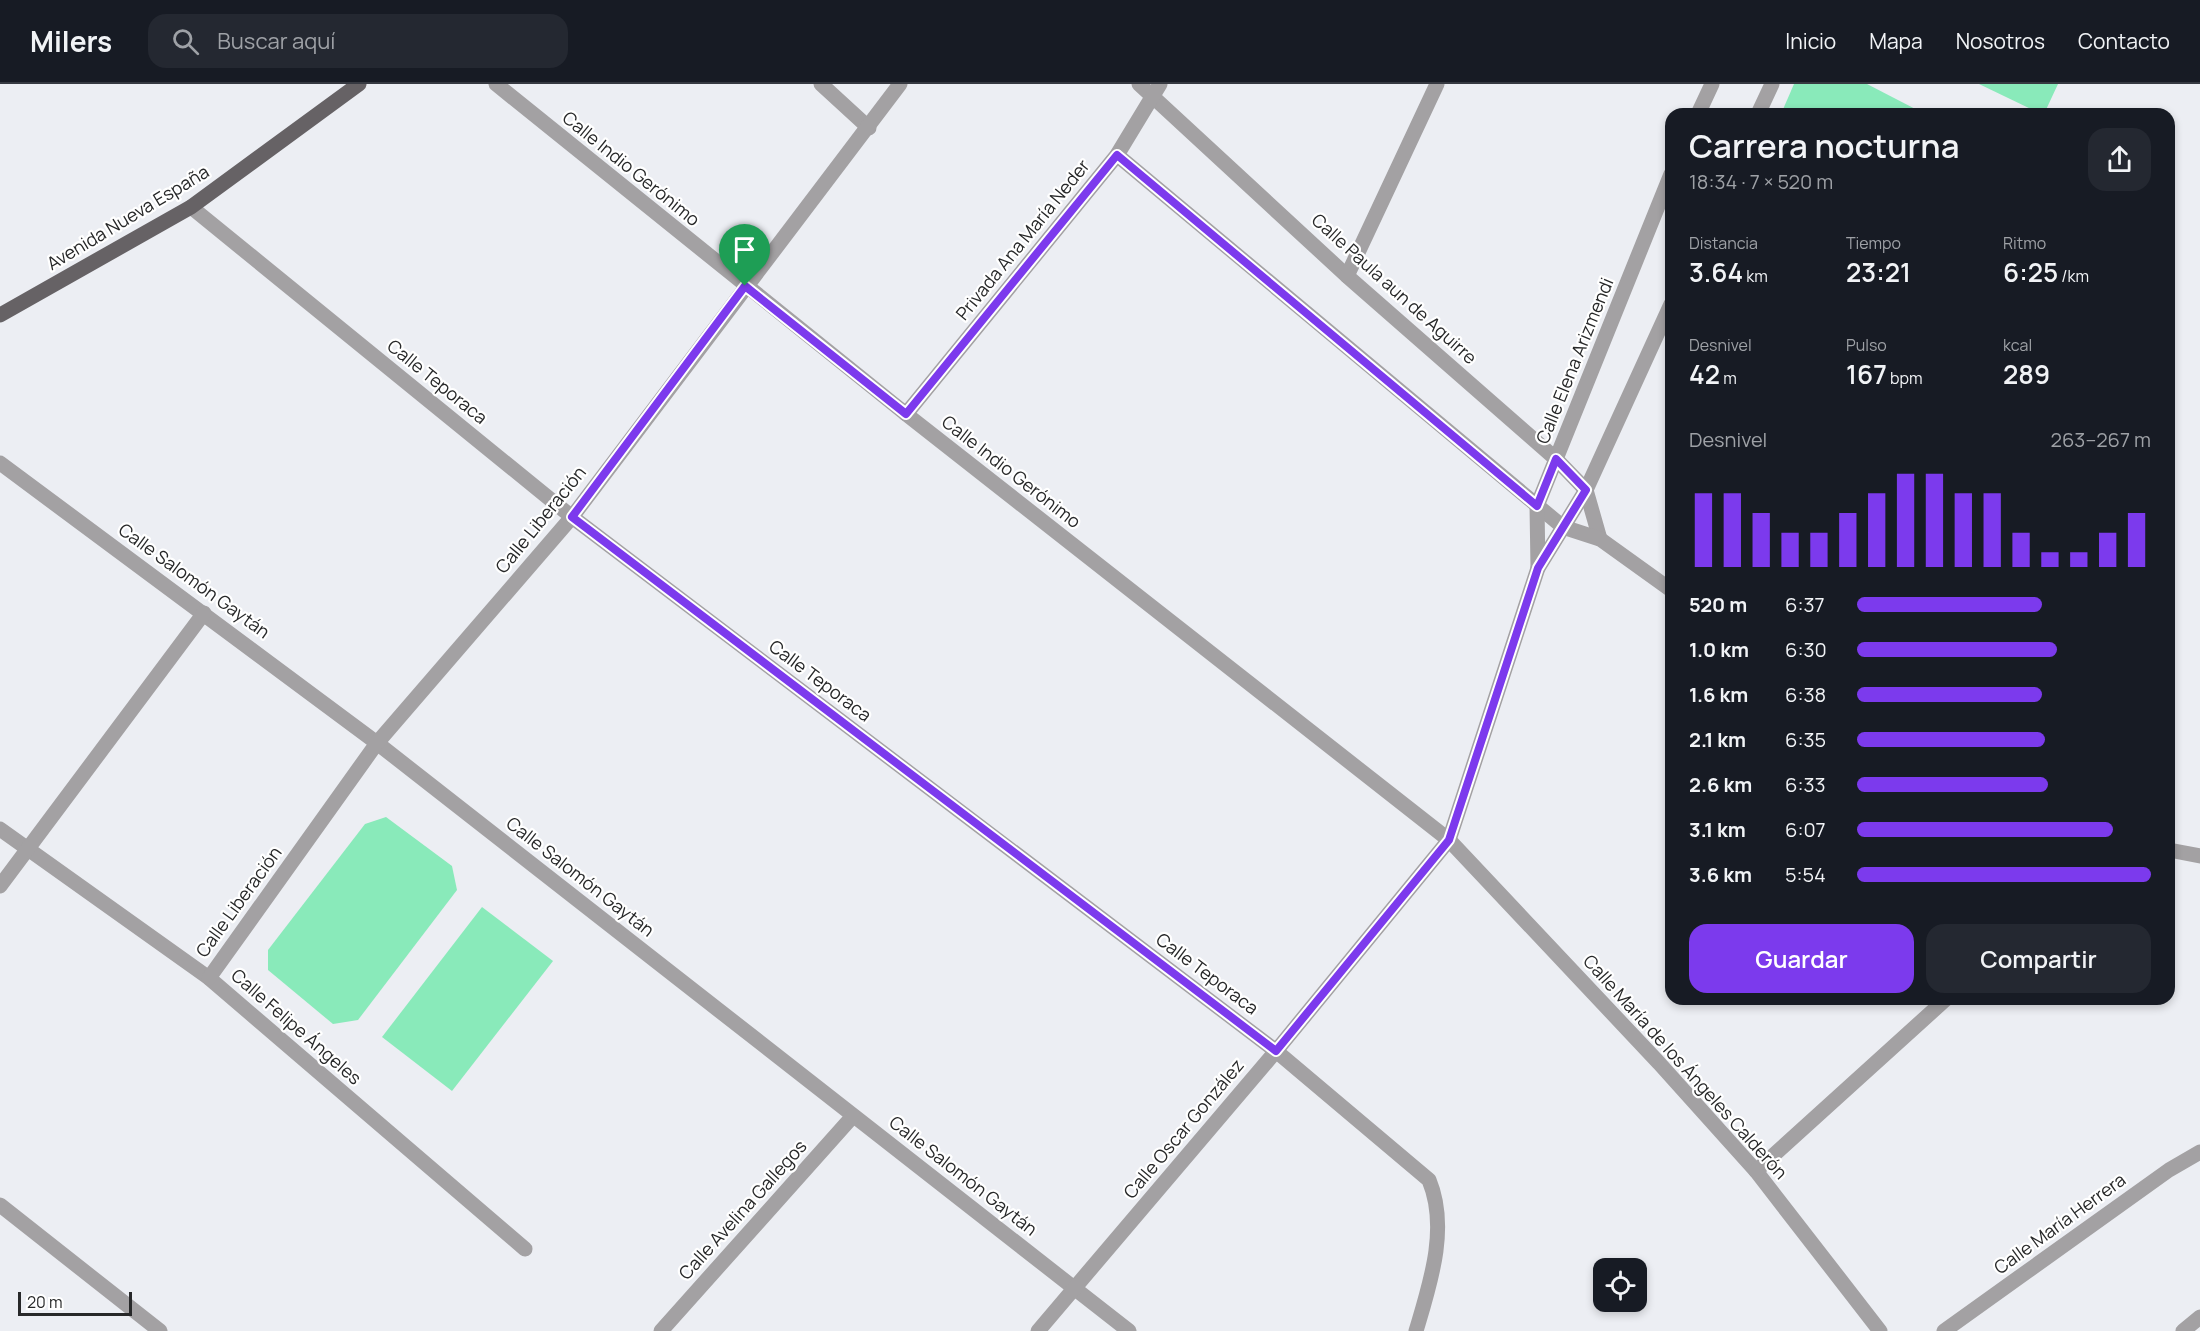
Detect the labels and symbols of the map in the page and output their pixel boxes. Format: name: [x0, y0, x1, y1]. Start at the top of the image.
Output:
street label: Calle Indio Gerónimo: [558, 105, 705, 231]
street label: Privada Ana María Neder: [950, 154, 1095, 325]
street label: Avenida Nueva España: [42, 159, 213, 275]
street label: Calle Paula aun de Aguirre: [1307, 208, 1482, 369]
pin: [719, 224, 770, 286]
street label: Calle Elena Arizmendi: [1530, 274, 1618, 447]
street label: Calle Teporaca: [383, 333, 493, 429]
street label: Calle Indio Gerónimo: [937, 409, 1086, 533]
street label: Calle Liberación: [490, 461, 591, 578]
street label: Calle Salomón Gaytán: [114, 517, 275, 643]
street label: Calle Teporaca: [765, 634, 877, 727]
street label: Calle Salomón Gaytán: [502, 811, 660, 942]
street label: Calle Liberación: [190, 841, 287, 962]
street label: Calle Teporaca: [1152, 927, 1264, 1020]
street label: Calle María de los Ángeles Calderón: [1578, 949, 1793, 1184]
street label: Calle Felipe Ángeles: [226, 963, 367, 1090]
street label: Calle Oscar González: [1118, 1054, 1249, 1203]
street label: Calle Salomón Gaytán: [885, 1110, 1043, 1241]
street label: Calle Avelina Gallegos: [673, 1134, 812, 1284]
street label: Calle María Herrera: [1989, 1167, 2130, 1279]
scale bar: [18, 1289, 132, 1316]

